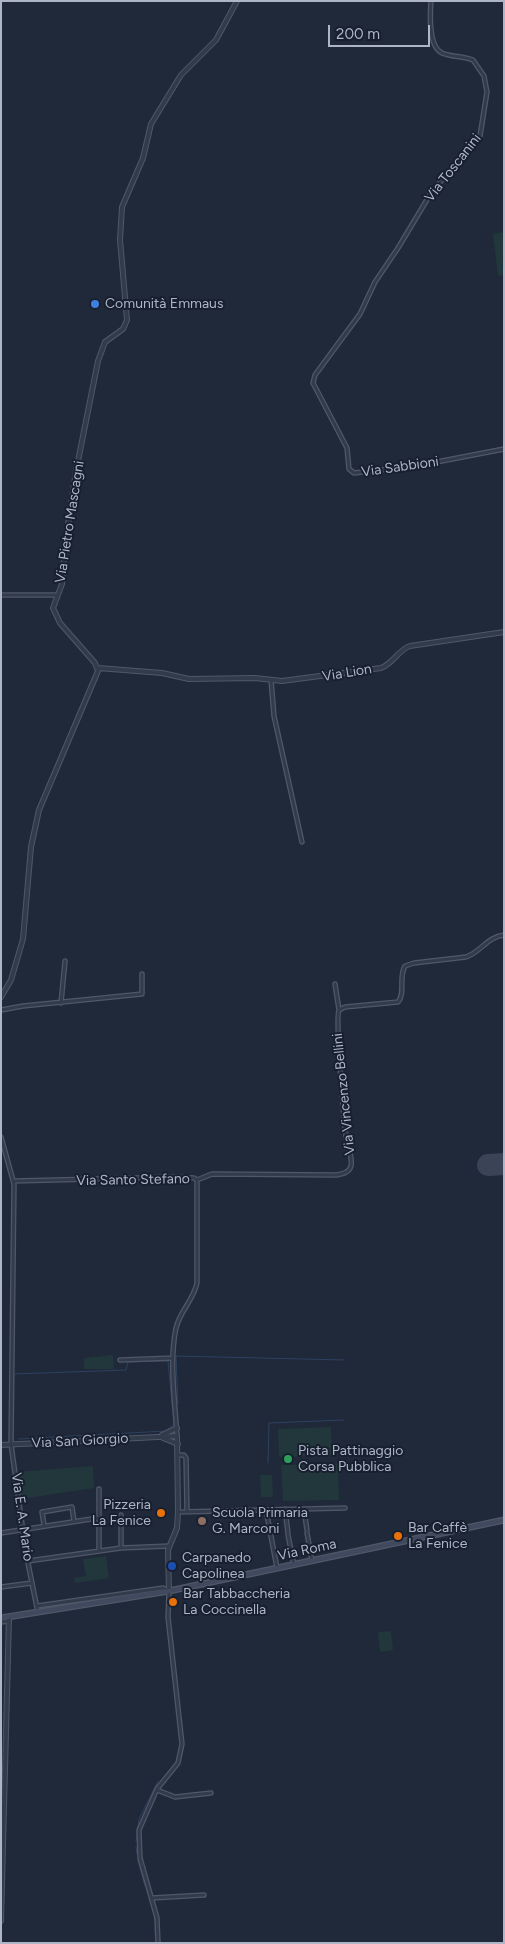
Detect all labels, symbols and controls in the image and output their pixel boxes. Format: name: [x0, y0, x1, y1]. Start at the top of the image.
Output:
scale bar: [330, 15, 432, 47]
text: 200 m: [336, 25, 380, 43]
street label: Via Toscanini: [421, 131, 485, 205]
place label: Comunità Emmaus: [105, 296, 223, 312]
marker: Comunità Emmaus: [89, 298, 101, 310]
street label: Via Sabbioni: [360, 453, 440, 481]
street label: Via Pietro Mascagni: [52, 460, 88, 584]
street label: Via Lion: [321, 661, 373, 685]
street label: Via Vincenzo Bellini: [329, 1032, 359, 1156]
street label: Via Santo Stefano: [76, 1171, 190, 1189]
street label: Via San Giorgio: [31, 1430, 129, 1452]
place label: Pista Pattinaggio Corsa Pubblica: [298, 1443, 403, 1475]
marker: Pista Pattinaggio Corsa Pubblica: [282, 1453, 294, 1465]
street label: Via E. A. Mario: [7, 1472, 37, 1562]
place label: Pizzeria La Fenice: [92, 1497, 151, 1530]
place label: Scuola Primaria G. Marconi: [212, 1505, 308, 1538]
marker: Pizzeria La Fenice: [155, 1507, 167, 1519]
marker: Scuola Primaria G. Marconi: [196, 1515, 208, 1527]
place label: Bar Caffè La Fenice: [408, 1520, 467, 1552]
marker: Bar Caffè La Fenice: [392, 1530, 404, 1542]
street label: Via Roma: [276, 1536, 338, 1564]
place label: Carpanedo Capolinea: [182, 1550, 251, 1582]
marker: Carpanedo Capolinea: [166, 1560, 178, 1572]
place label: Bar Tabbaccheria La Coccinella: [183, 1586, 290, 1618]
marker: Bar Tabbaccheria La Coccinella: [167, 1596, 179, 1608]

